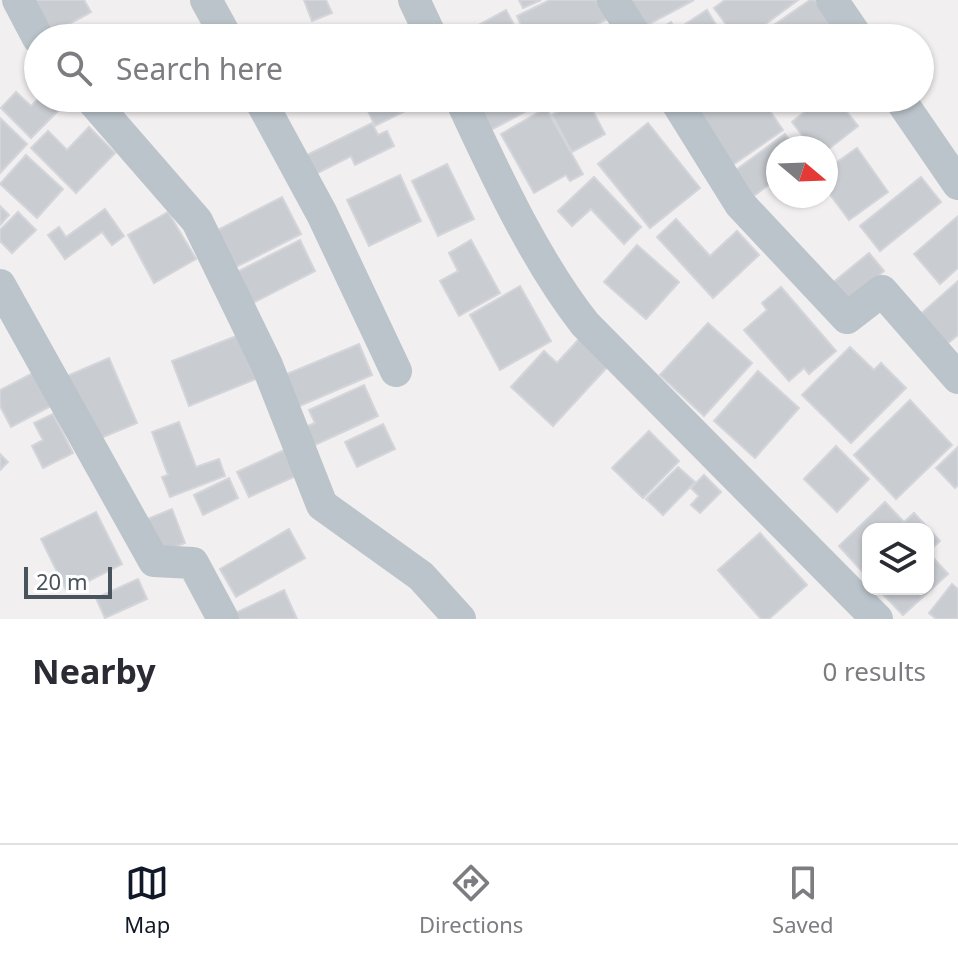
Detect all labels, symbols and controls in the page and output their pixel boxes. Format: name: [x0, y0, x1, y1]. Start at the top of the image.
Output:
search box: [24, 24, 934, 112]
icon: search: [52, 46, 96, 90]
text: Search here: [116, 48, 283, 89]
north arrow: [766, 136, 838, 208]
map controls: [862, 523, 934, 595]
button: layers: [862, 523, 934, 595]
scale bar: [24, 563, 112, 599]
text: 20 m: [36, 566, 87, 596]
text: Nearby: [32, 648, 156, 694]
text: 0 results: [822, 653, 926, 689]
tab: Map: [124, 861, 170, 939]
tab: Directions: [419, 861, 523, 939]
tab: Saved: [772, 861, 834, 939]

